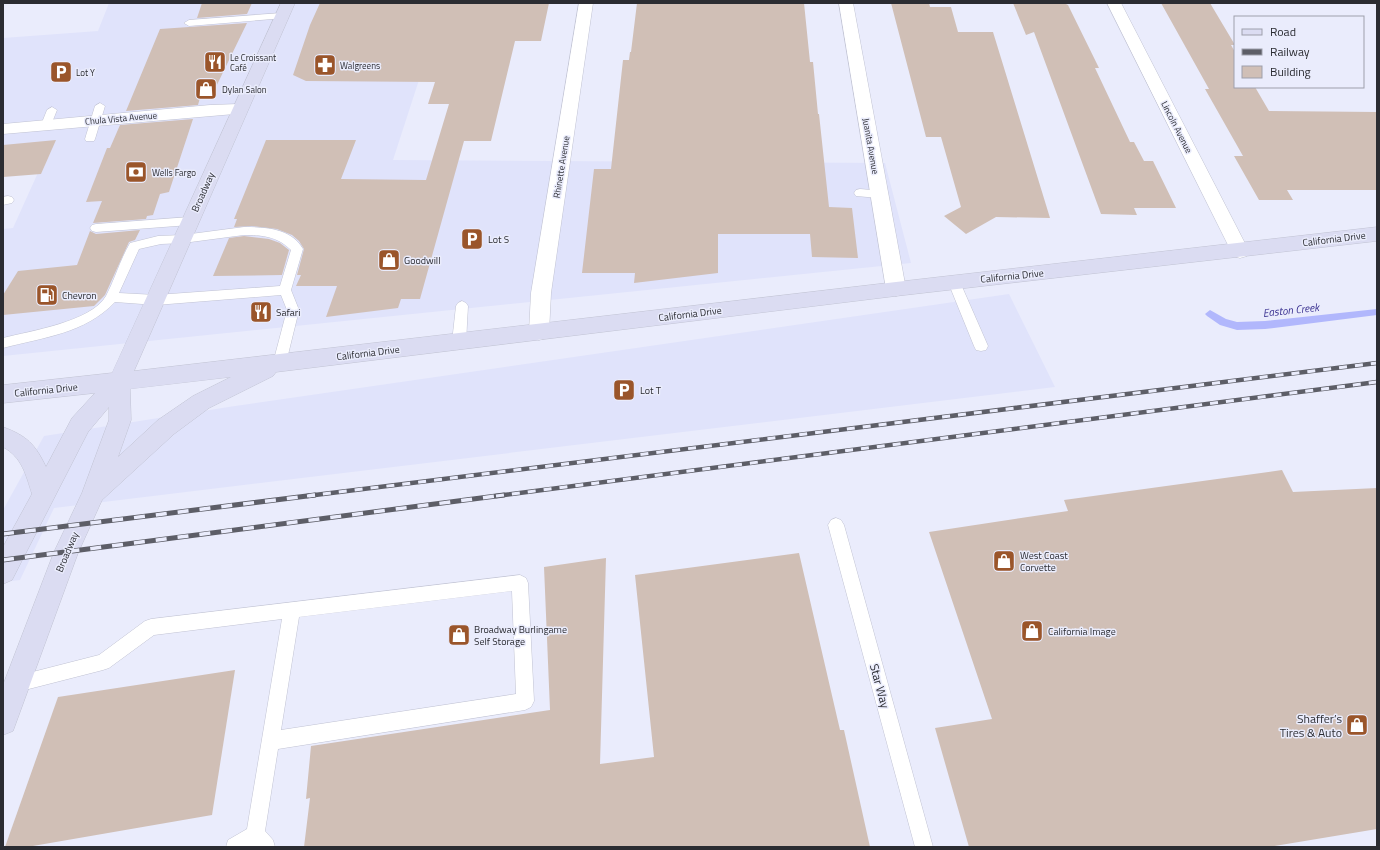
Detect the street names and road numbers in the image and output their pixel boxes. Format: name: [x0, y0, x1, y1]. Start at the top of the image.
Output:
street label: Lincoln Avenue: [1158, 99, 1196, 156]
street label: Chula Vista Avenue: [84, 108, 158, 128]
street label: Juanita Avenue: [860, 117, 882, 175]
street label: Rhinette Avenue: [550, 135, 572, 199]
street label: Broadway: [188, 169, 219, 214]
street label: California Drive: [1302, 228, 1366, 250]
street label: California Drive: [980, 265, 1044, 287]
street label: California Drive: [658, 303, 722, 325]
street label: California Drive: [336, 342, 400, 364]
street label: California Drive: [14, 379, 78, 401]
street label: Broadway: [52, 529, 82, 574]
street label: Star Way: [865, 662, 895, 711]

